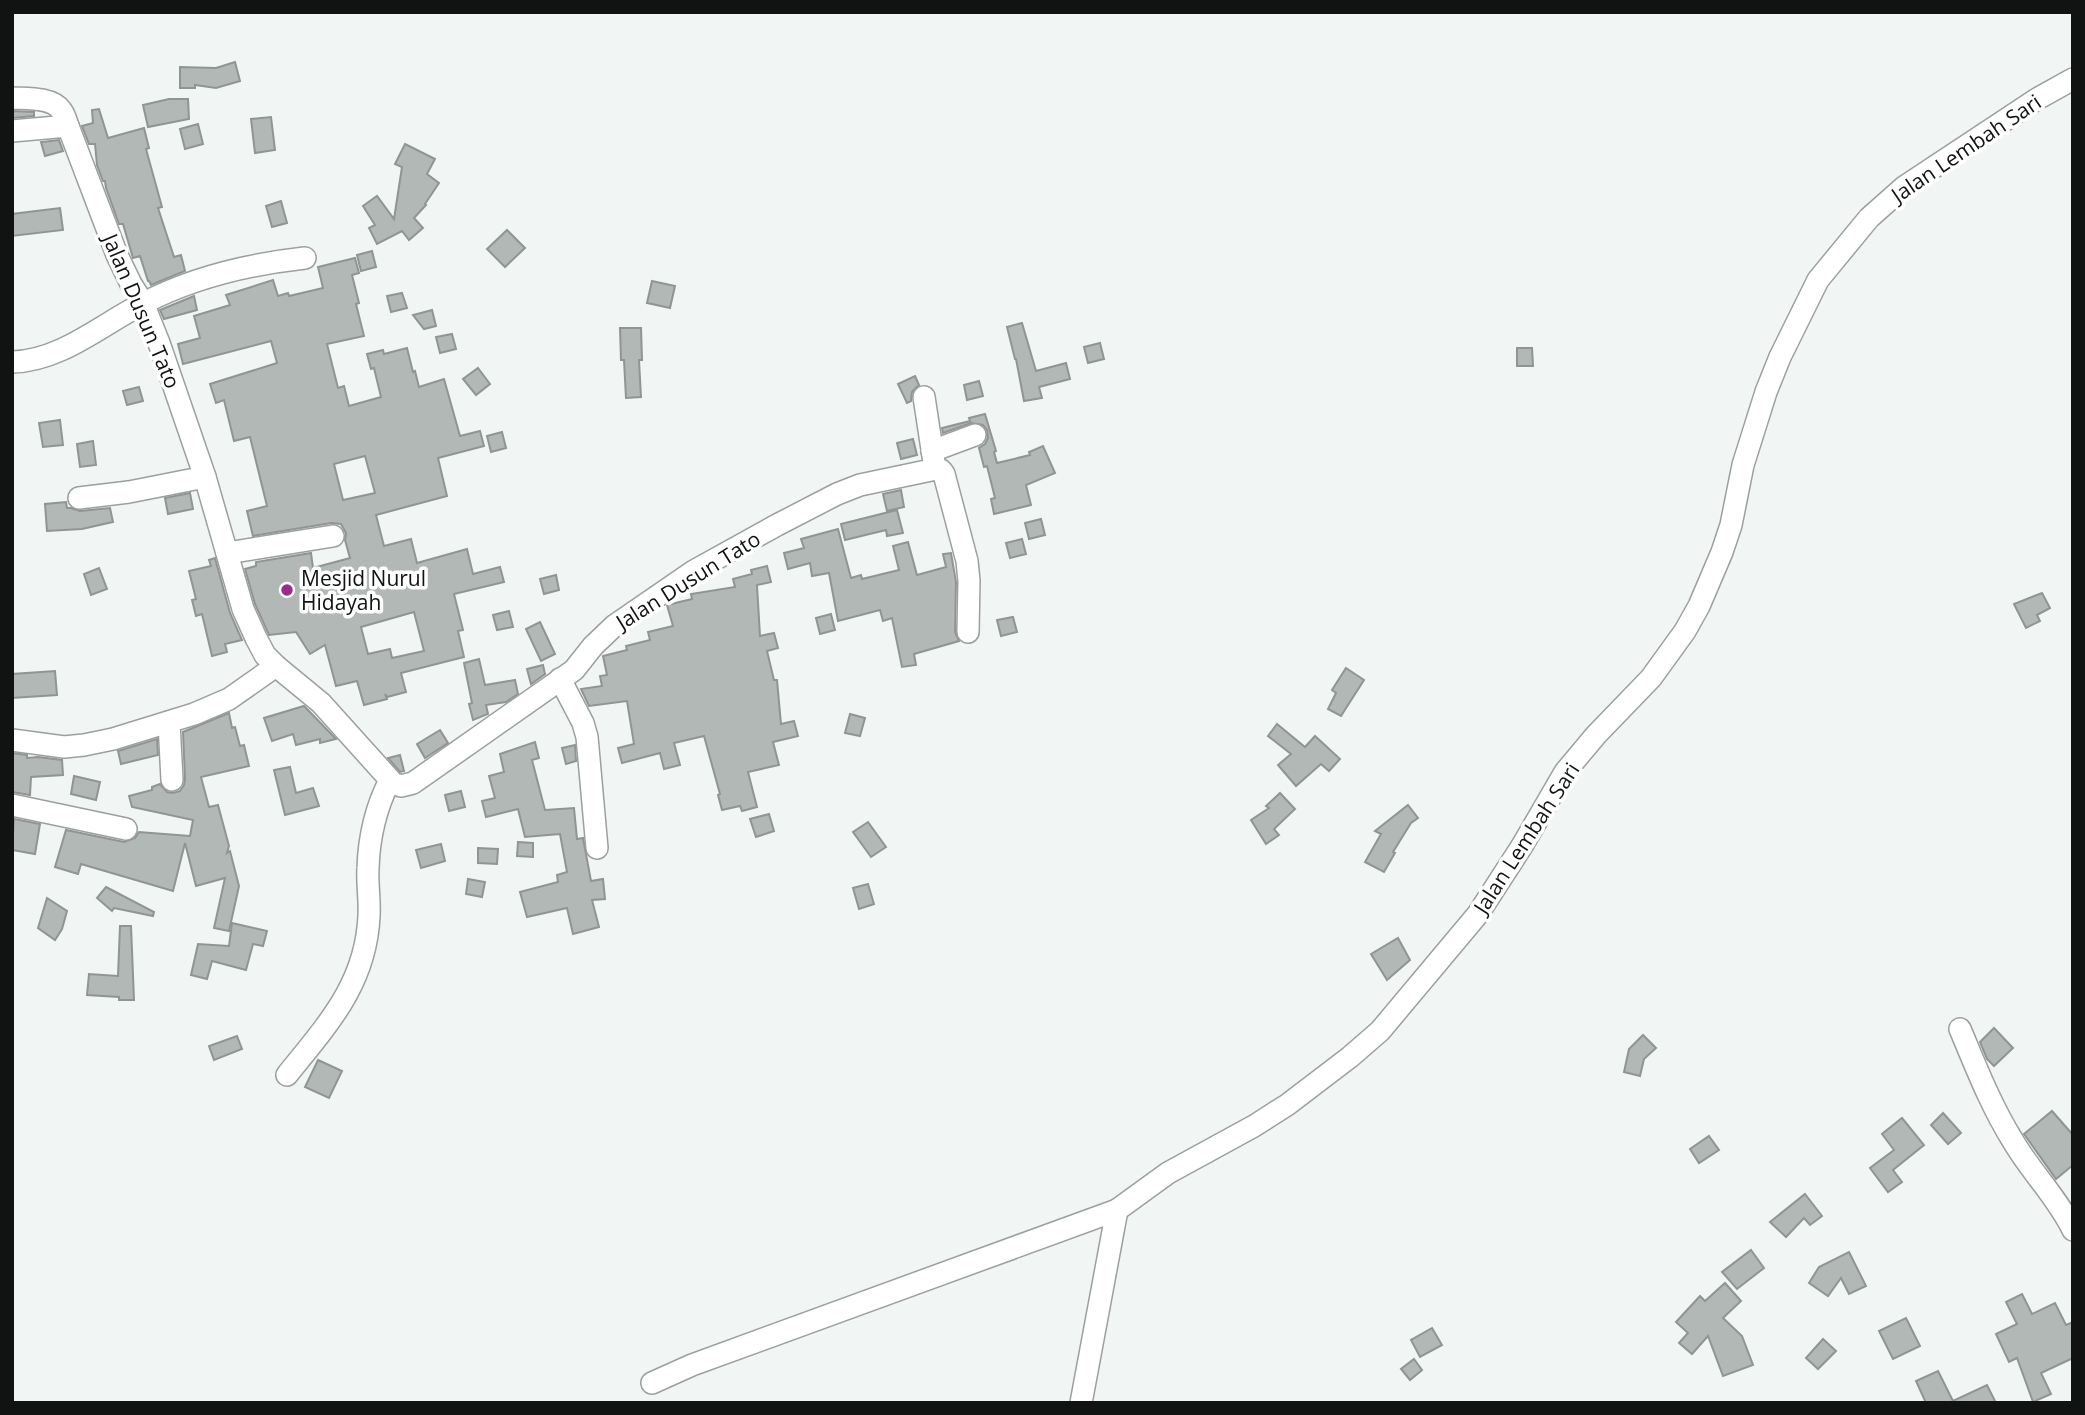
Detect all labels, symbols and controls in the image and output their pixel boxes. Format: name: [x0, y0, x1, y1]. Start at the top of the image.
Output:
street label: Jalan Lembah Sari: [1884, 88, 2046, 210]
street label: Jalan Dusun Tato: [96, 228, 187, 393]
street label: Jalan Dusun Tato: [609, 524, 766, 637]
place label: Mesjid Nurul Hidayah: [301, 564, 426, 616]
marker: Mesjid Nurul Hidayah: [279, 582, 295, 598]
street label: Jalan Lembah Sari: [1466, 757, 1585, 921]

